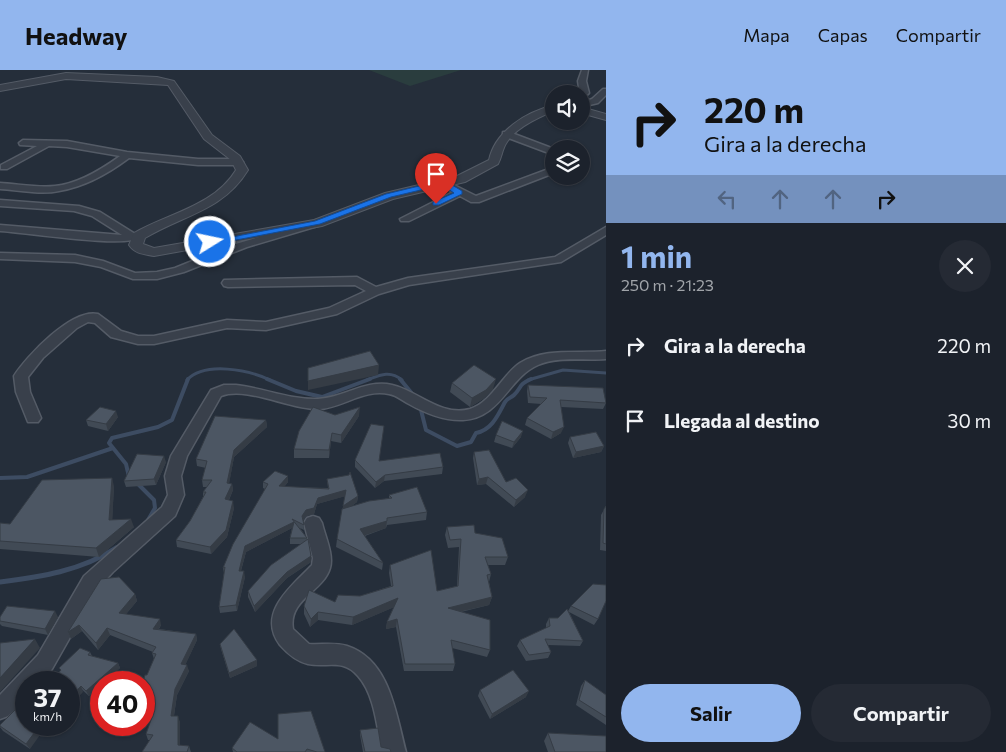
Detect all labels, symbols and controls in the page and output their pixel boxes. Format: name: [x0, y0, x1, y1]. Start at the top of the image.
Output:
text: Headway: [25, 21, 128, 50]
text: Mapa: [743, 24, 790, 46]
text: Capas: [818, 24, 868, 46]
text: Compartir: [896, 24, 981, 46]
map controls: [545, 85, 590, 185]
button: sound: [545, 85, 590, 130]
text: 220 m: [704, 87, 804, 130]
icon: right: [621, 90, 686, 155]
text: Gira a la derecha: [704, 130, 866, 157]
button: layers: [545, 140, 590, 185]
pin: [415, 153, 457, 204]
icon: arrive: [422, 160, 450, 188]
icon: left: [713, 185, 741, 213]
icon: ahead: [766, 185, 794, 213]
icon: ahead: [819, 185, 847, 213]
icon: right: [872, 185, 900, 213]
position arrow: [183, 215, 235, 267]
text: 1 min: [621, 237, 692, 274]
button: close: [939, 240, 991, 292]
text: 250 m · 21:23: [621, 275, 714, 294]
icon: right: [621, 332, 649, 360]
text: Gira a la derecha: [664, 334, 806, 357]
text: 220 m: [937, 334, 991, 357]
icon: arrive: [621, 407, 649, 435]
text: Llegada al destino: [664, 409, 820, 432]
text: 30 m: [948, 409, 991, 432]
speed limit sign: 40: [90, 671, 155, 736]
text: 37: [33, 682, 62, 712]
button: Salir: [621, 684, 801, 742]
button: Compartir: [811, 684, 991, 742]
text: km/h: [33, 709, 62, 723]

